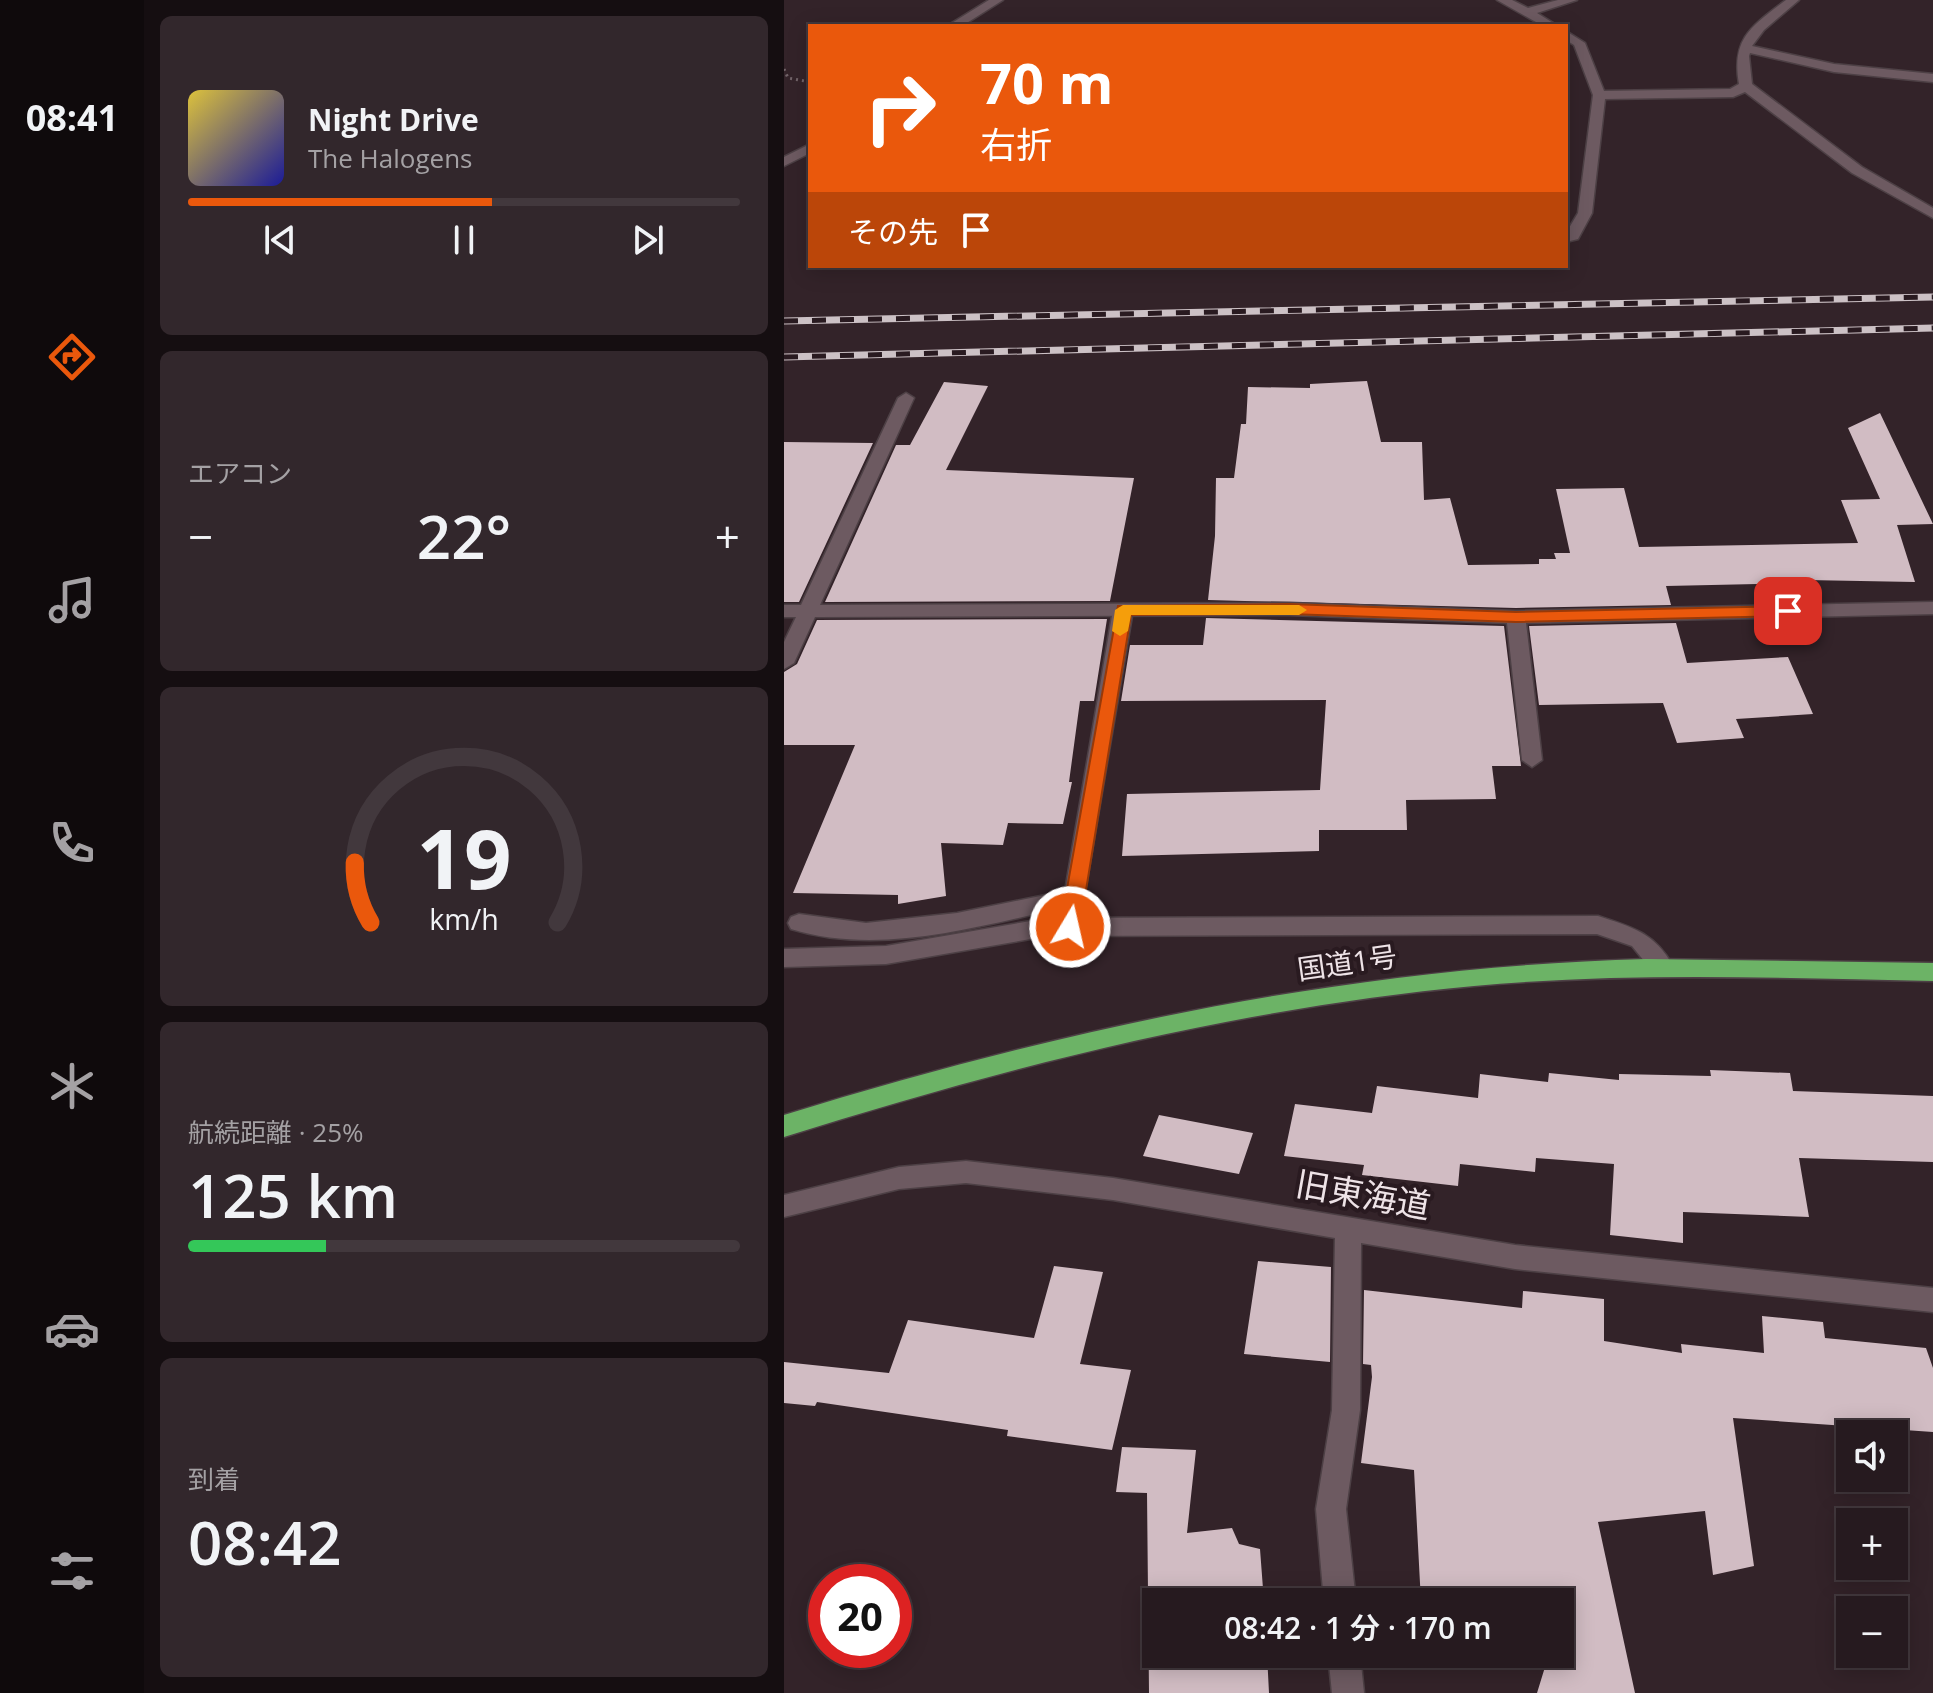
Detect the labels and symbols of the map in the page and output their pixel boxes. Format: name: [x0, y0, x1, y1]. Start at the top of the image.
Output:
pin: [1754, 577, 1822, 645]
position arrow: [1028, 885, 1112, 969]
street label: 国道1号: [1295, 936, 1399, 988]
street label: 旧東海道: [1292, 1160, 1434, 1228]
speed limit sign: 20: [808, 1564, 912, 1668]

